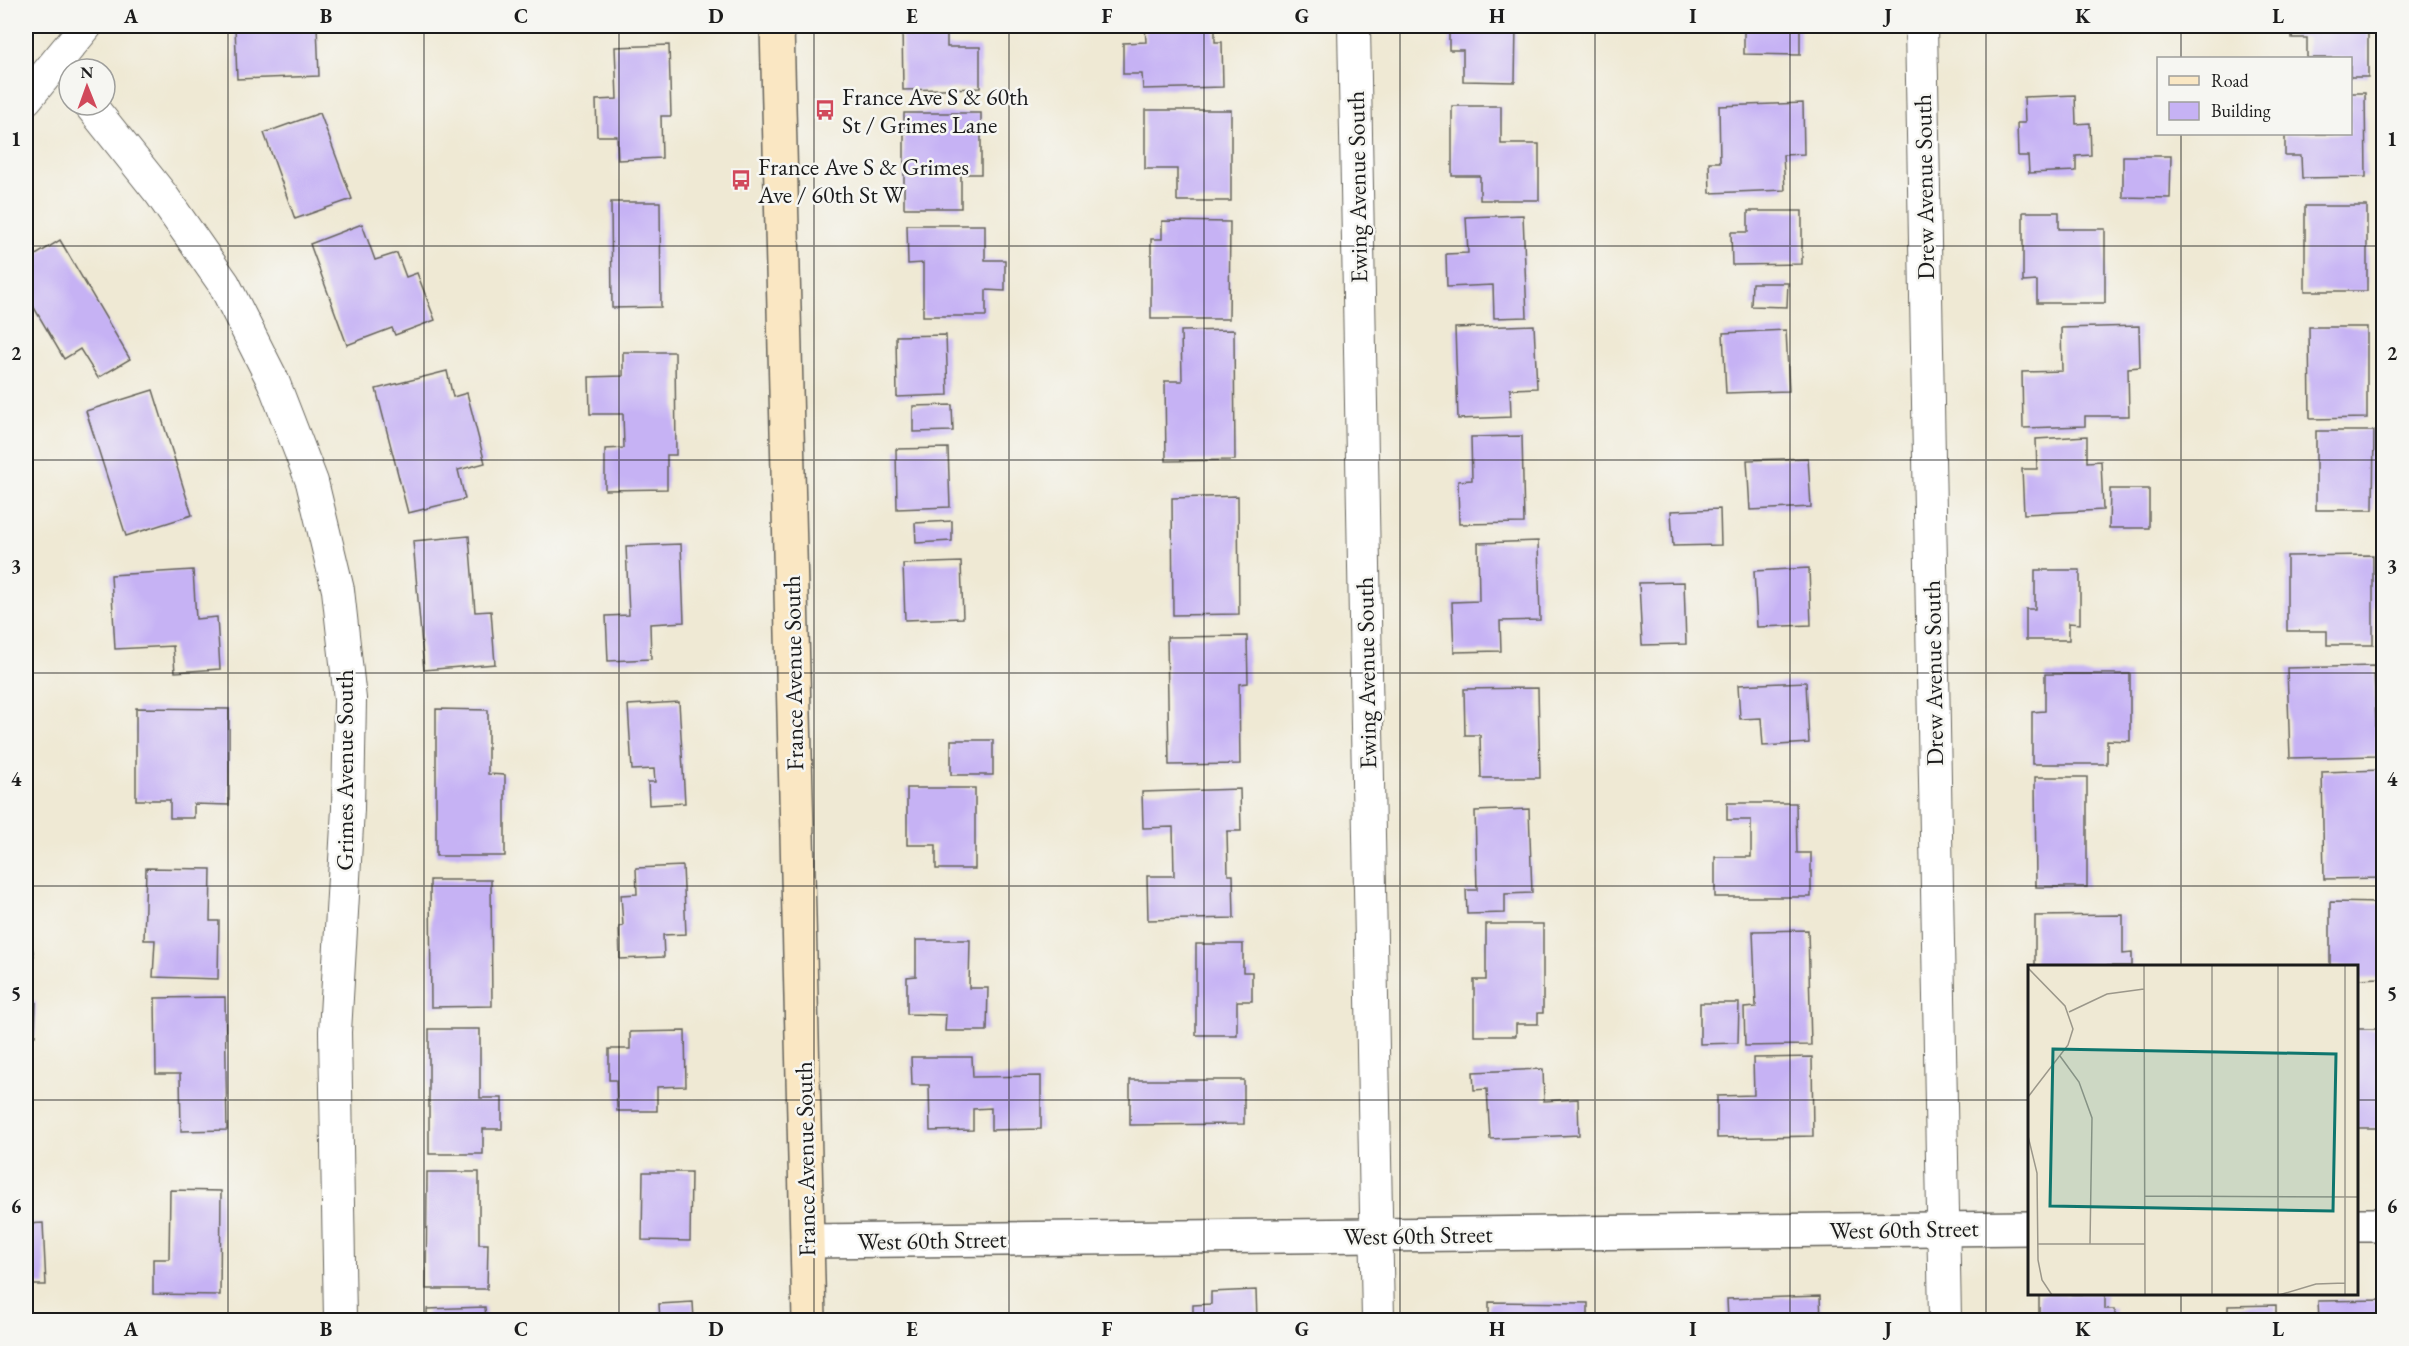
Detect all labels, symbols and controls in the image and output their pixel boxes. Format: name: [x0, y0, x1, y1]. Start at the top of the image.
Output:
text: A: [123, 3, 139, 29]
text: B: [320, 3, 332, 29]
text: C: [514, 3, 528, 29]
text: D: [708, 3, 724, 29]
text: E: [906, 3, 918, 29]
text: F: [1102, 3, 1113, 29]
text: G: [1295, 3, 1309, 29]
text: H: [1489, 3, 1505, 29]
text: I: [1689, 3, 1697, 29]
text: J: [1882, 3, 1892, 29]
text: K: [2075, 3, 2091, 29]
text: L: [2272, 3, 2284, 29]
north arrow: [57, 57, 117, 117]
legend: [2157, 57, 2352, 135]
text: N: [80, 62, 93, 83]
text: Road: [2211, 69, 2250, 92]
place label: France Ave S & 60th St / Grimes Lane: [842, 81, 1029, 140]
street label: Ewing Avenue South: [1340, 91, 1374, 283]
street label: Drew Avenue South: [1907, 94, 1941, 280]
bus stop icon: France Ave S & 60th St / Grimes Lane: [813, 98, 837, 122]
text: Building: [2211, 99, 2271, 122]
text: 1: [11, 126, 21, 152]
text: 1: [2387, 126, 2397, 152]
place label: France Ave S & Grimes Ave / 60th St W: [757, 151, 969, 210]
bus stop icon: France Ave S & Grimes Ave / 60th St W: [729, 168, 753, 192]
text: 2: [11, 340, 22, 366]
text: 2: [2387, 340, 2398, 366]
text: 3: [11, 553, 21, 579]
text: 3: [2387, 553, 2397, 579]
street label: France Avenue South: [776, 575, 810, 771]
street label: Ewing Avenue South: [1349, 577, 1383, 769]
street label: Drew Avenue South: [1916, 580, 1950, 766]
street label: Grimes Avenue South: [329, 669, 360, 871]
text: 4: [11, 766, 22, 792]
text: 4: [2387, 766, 2398, 792]
inset map: [2028, 965, 2358, 1295]
text: 5: [11, 980, 21, 1006]
text: 5: [2387, 980, 2397, 1006]
street label: France Avenue South: [788, 1061, 822, 1257]
text: 6: [11, 1193, 22, 1219]
text: 6: [2387, 1193, 2398, 1219]
street label: West 60th Street: [1829, 1212, 1979, 1246]
street label: West 60th Street: [1343, 1218, 1493, 1252]
street label: West 60th Street: [857, 1223, 1007, 1257]
text: A: [123, 1316, 139, 1342]
text: B: [320, 1316, 332, 1342]
text: C: [514, 1316, 528, 1342]
text: D: [708, 1316, 724, 1342]
text: E: [906, 1316, 918, 1342]
text: F: [1102, 1316, 1113, 1342]
text: G: [1295, 1316, 1309, 1342]
text: H: [1489, 1316, 1505, 1342]
text: I: [1689, 1316, 1697, 1342]
text: J: [1882, 1316, 1892, 1342]
text: K: [2075, 1316, 2091, 1342]
text: L: [2272, 1316, 2284, 1342]

